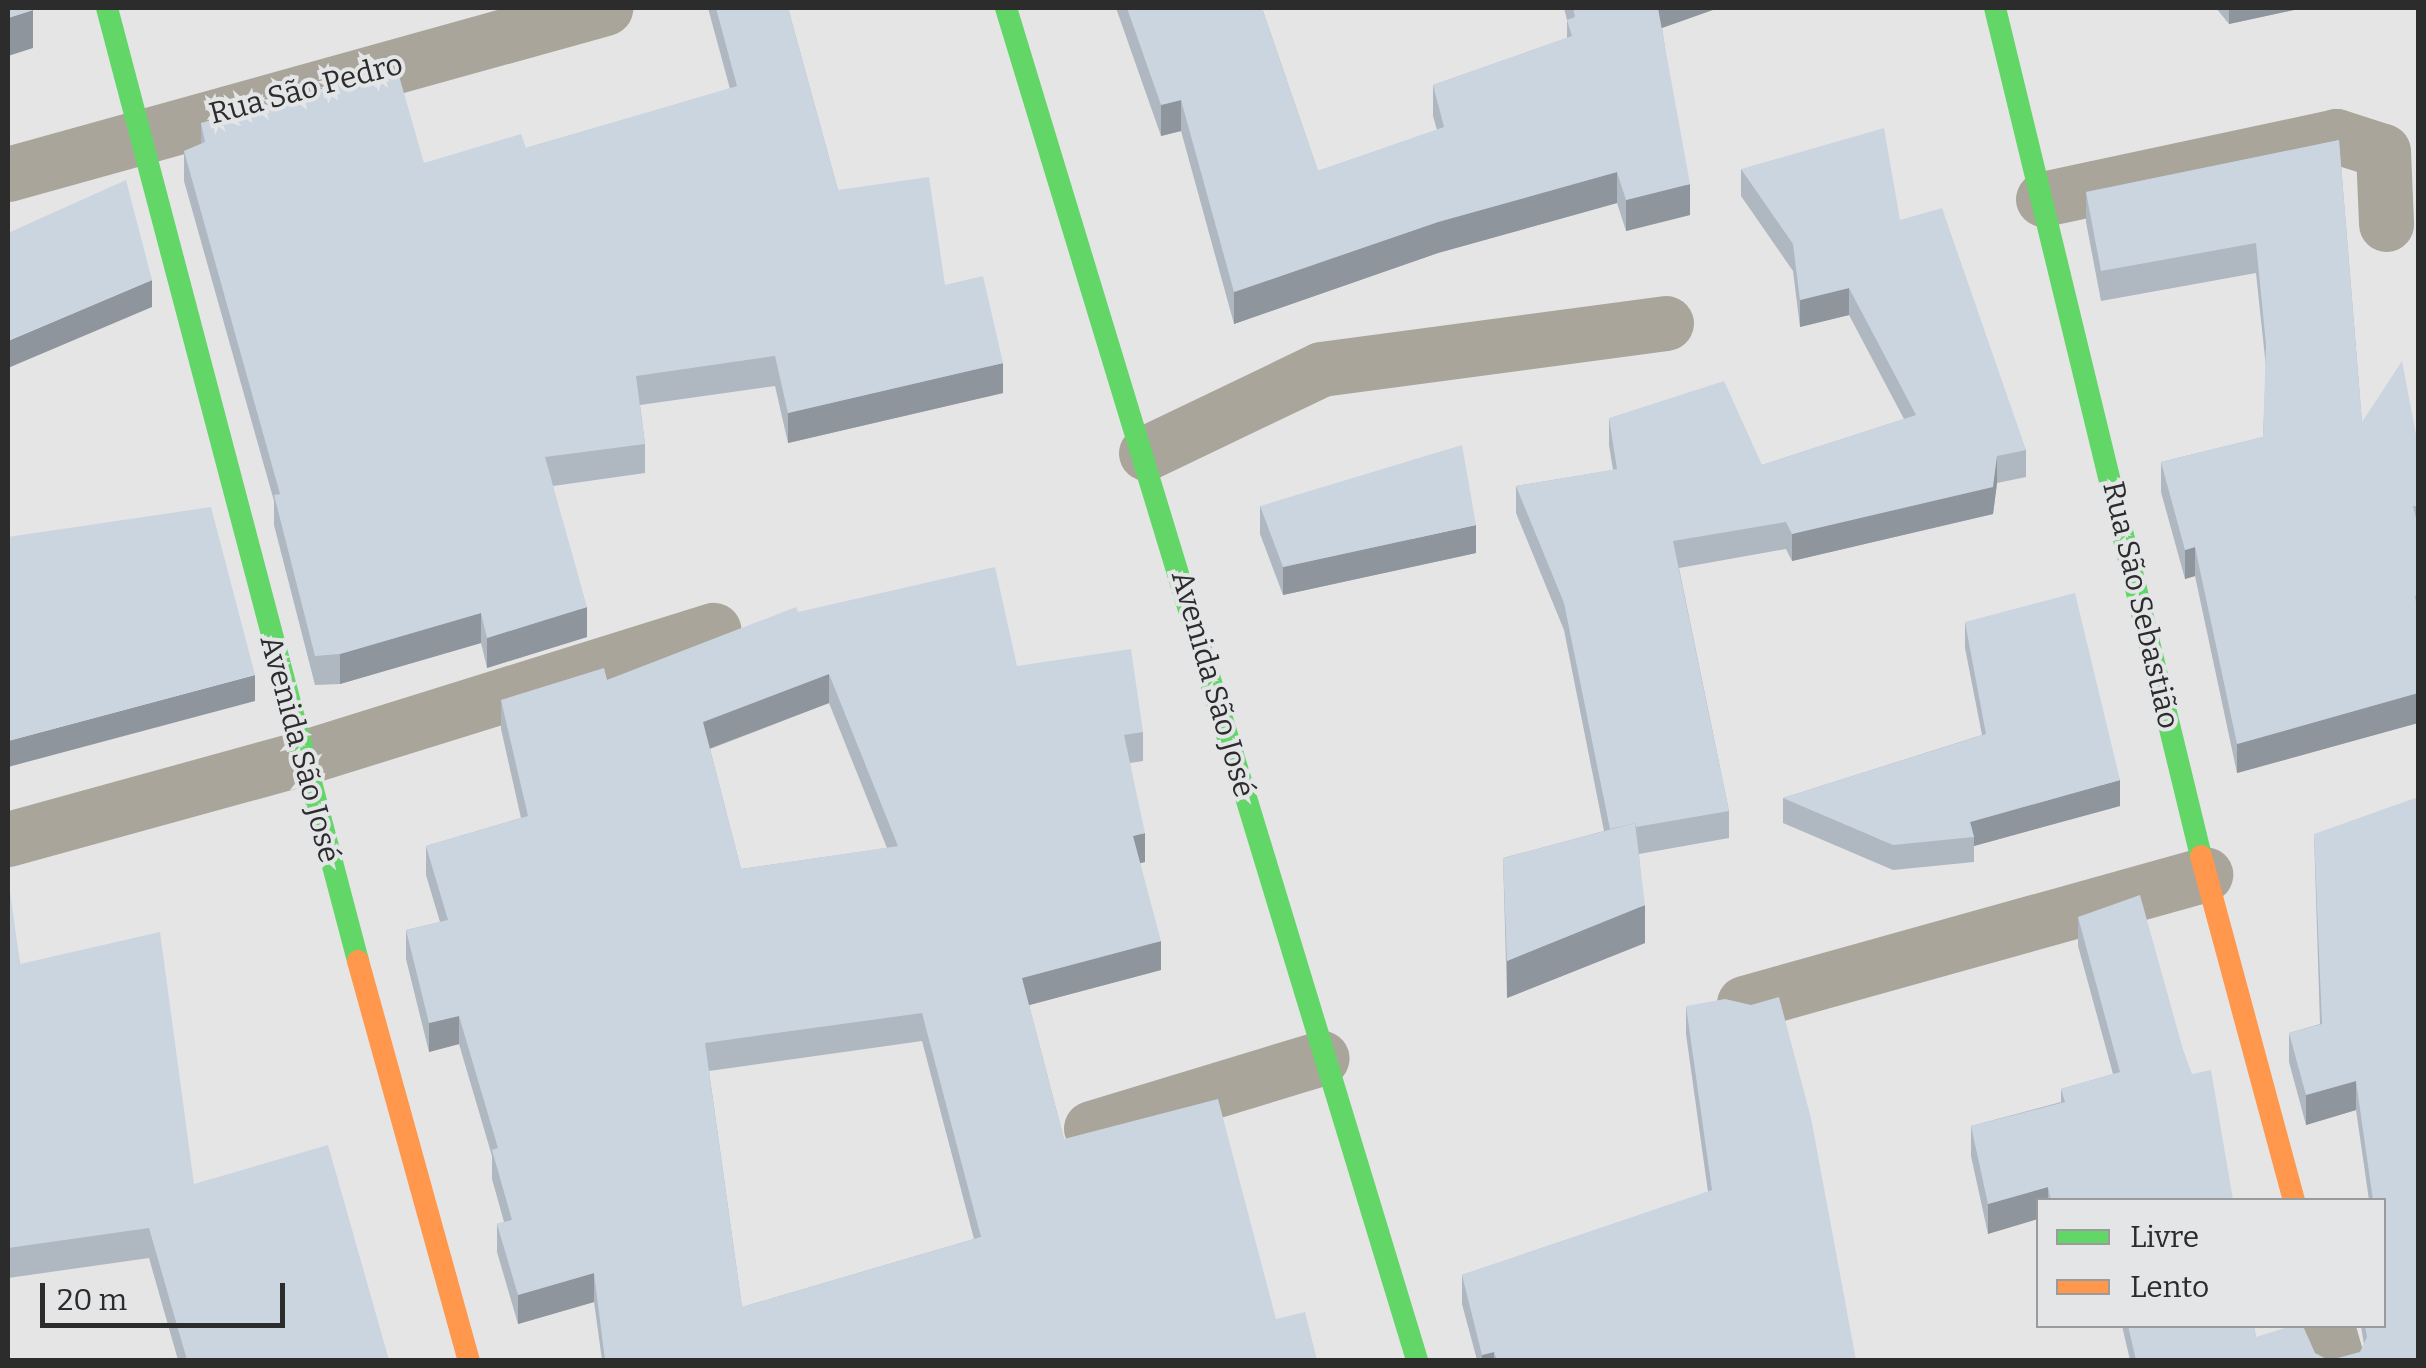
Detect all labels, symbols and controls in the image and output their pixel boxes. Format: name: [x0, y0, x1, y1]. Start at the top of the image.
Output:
street label: Rua São Pedro: [205, 46, 407, 132]
street label: Rua São Sebastião: [2095, 478, 2187, 732]
street label: Avenida São José: [1163, 567, 1263, 801]
street label: Avenida São José: [252, 631, 348, 867]
legend: [2036, 1198, 2386, 1328]
text: Livre: [2130, 1219, 2199, 1255]
scale bar: [45, 1263, 290, 1325]
text: Lento: [2130, 1269, 2209, 1305]
text: 20 m: [57, 1282, 127, 1318]

